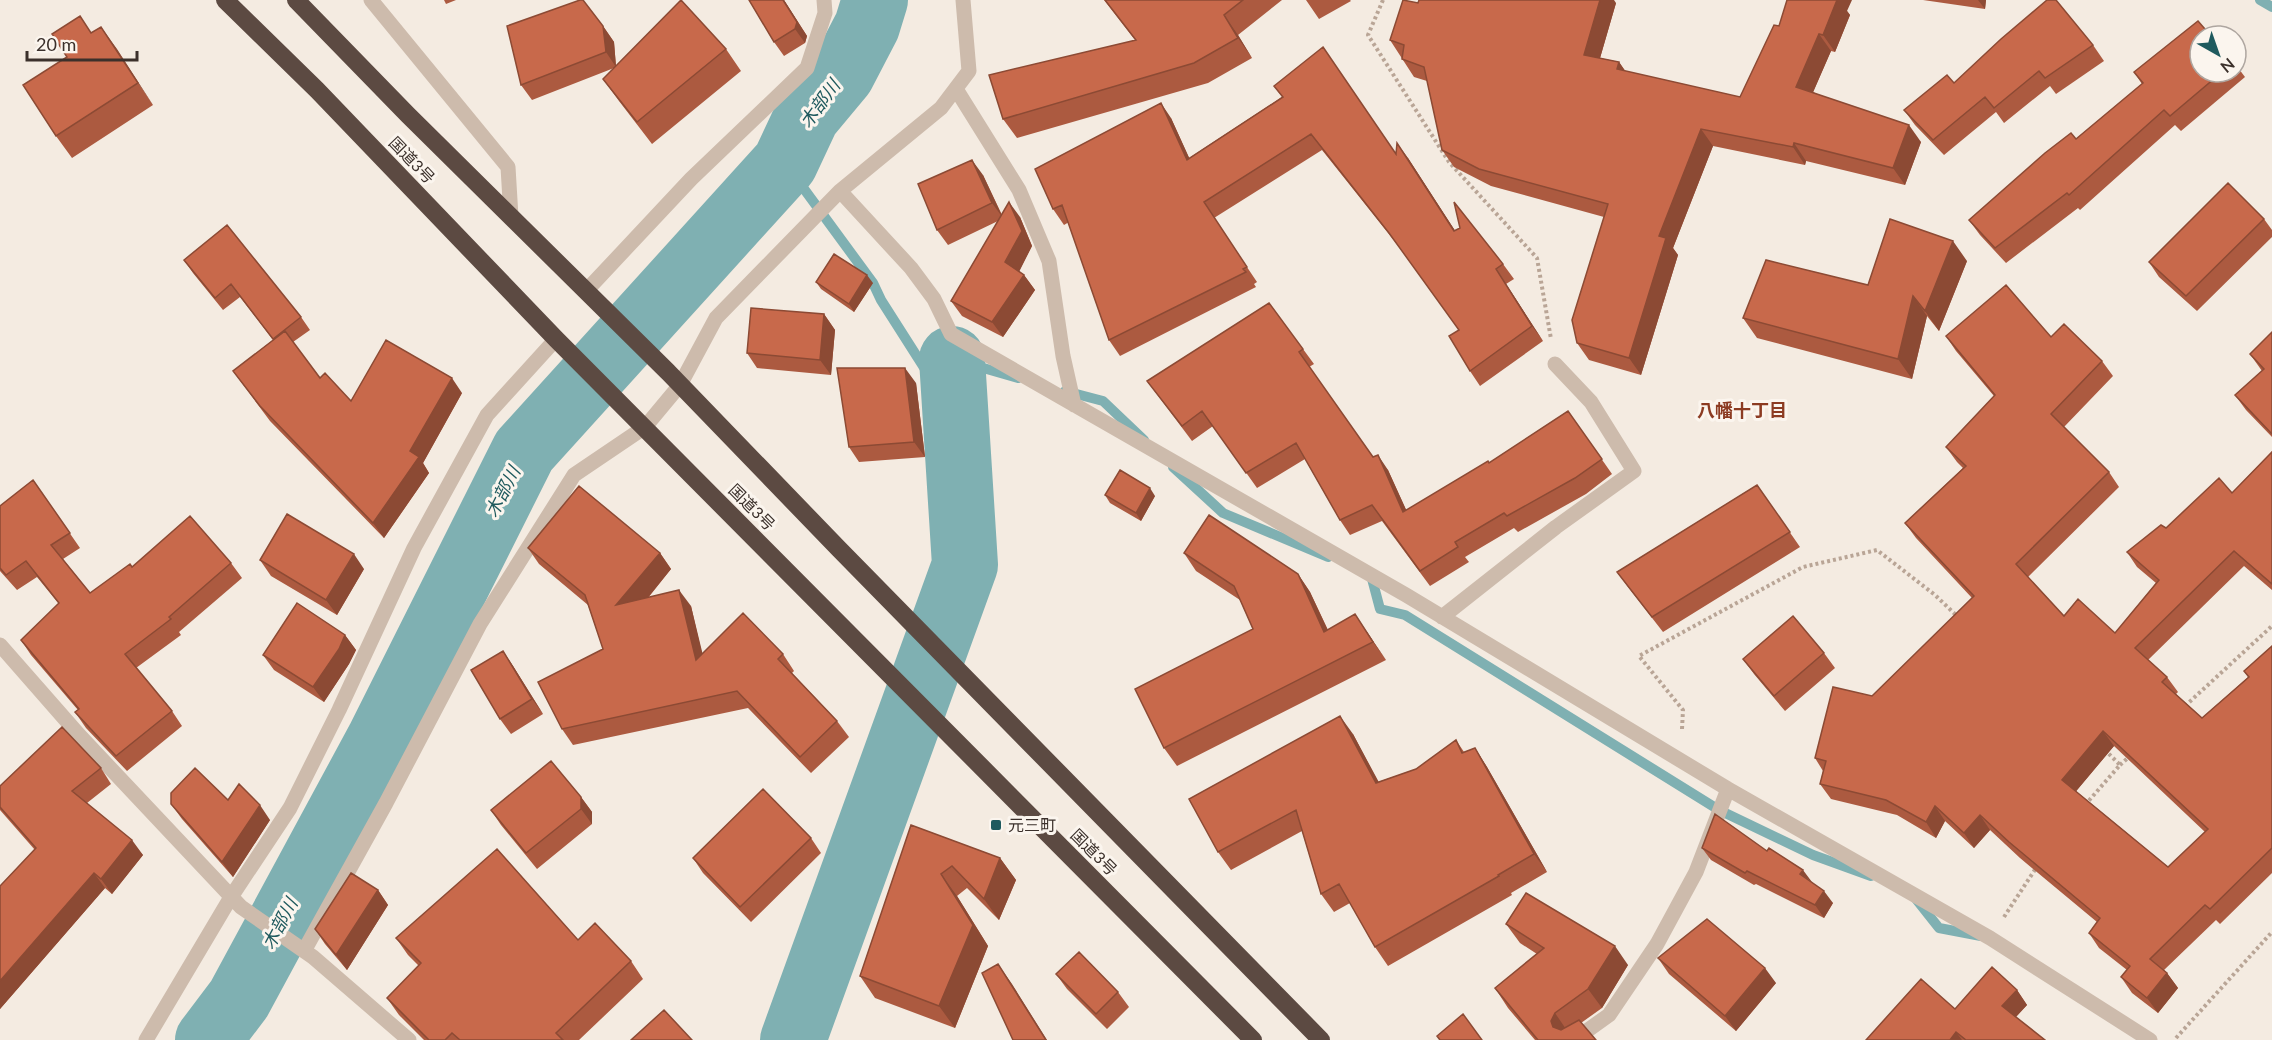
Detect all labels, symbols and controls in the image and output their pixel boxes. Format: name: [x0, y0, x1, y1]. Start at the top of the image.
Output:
scale bar: [27, 24, 136, 62]
north arrow: [2188, 24, 2248, 84]
text: 20 m: [36, 33, 76, 55]
text: N: [2217, 55, 2239, 77]
water label: 木部川: [794, 73, 845, 132]
street label: 国道3号: [386, 132, 439, 187]
district label: 八幡十丁目: [1697, 399, 1787, 421]
water label: 木部川: [480, 461, 525, 521]
street label: 国道3号: [725, 480, 779, 534]
place label: 元三町: [1008, 815, 1056, 834]
marker: 元三町: [989, 818, 1003, 832]
street label: 国道3号: [1067, 825, 1121, 879]
water label: 木部川: [257, 893, 302, 953]

